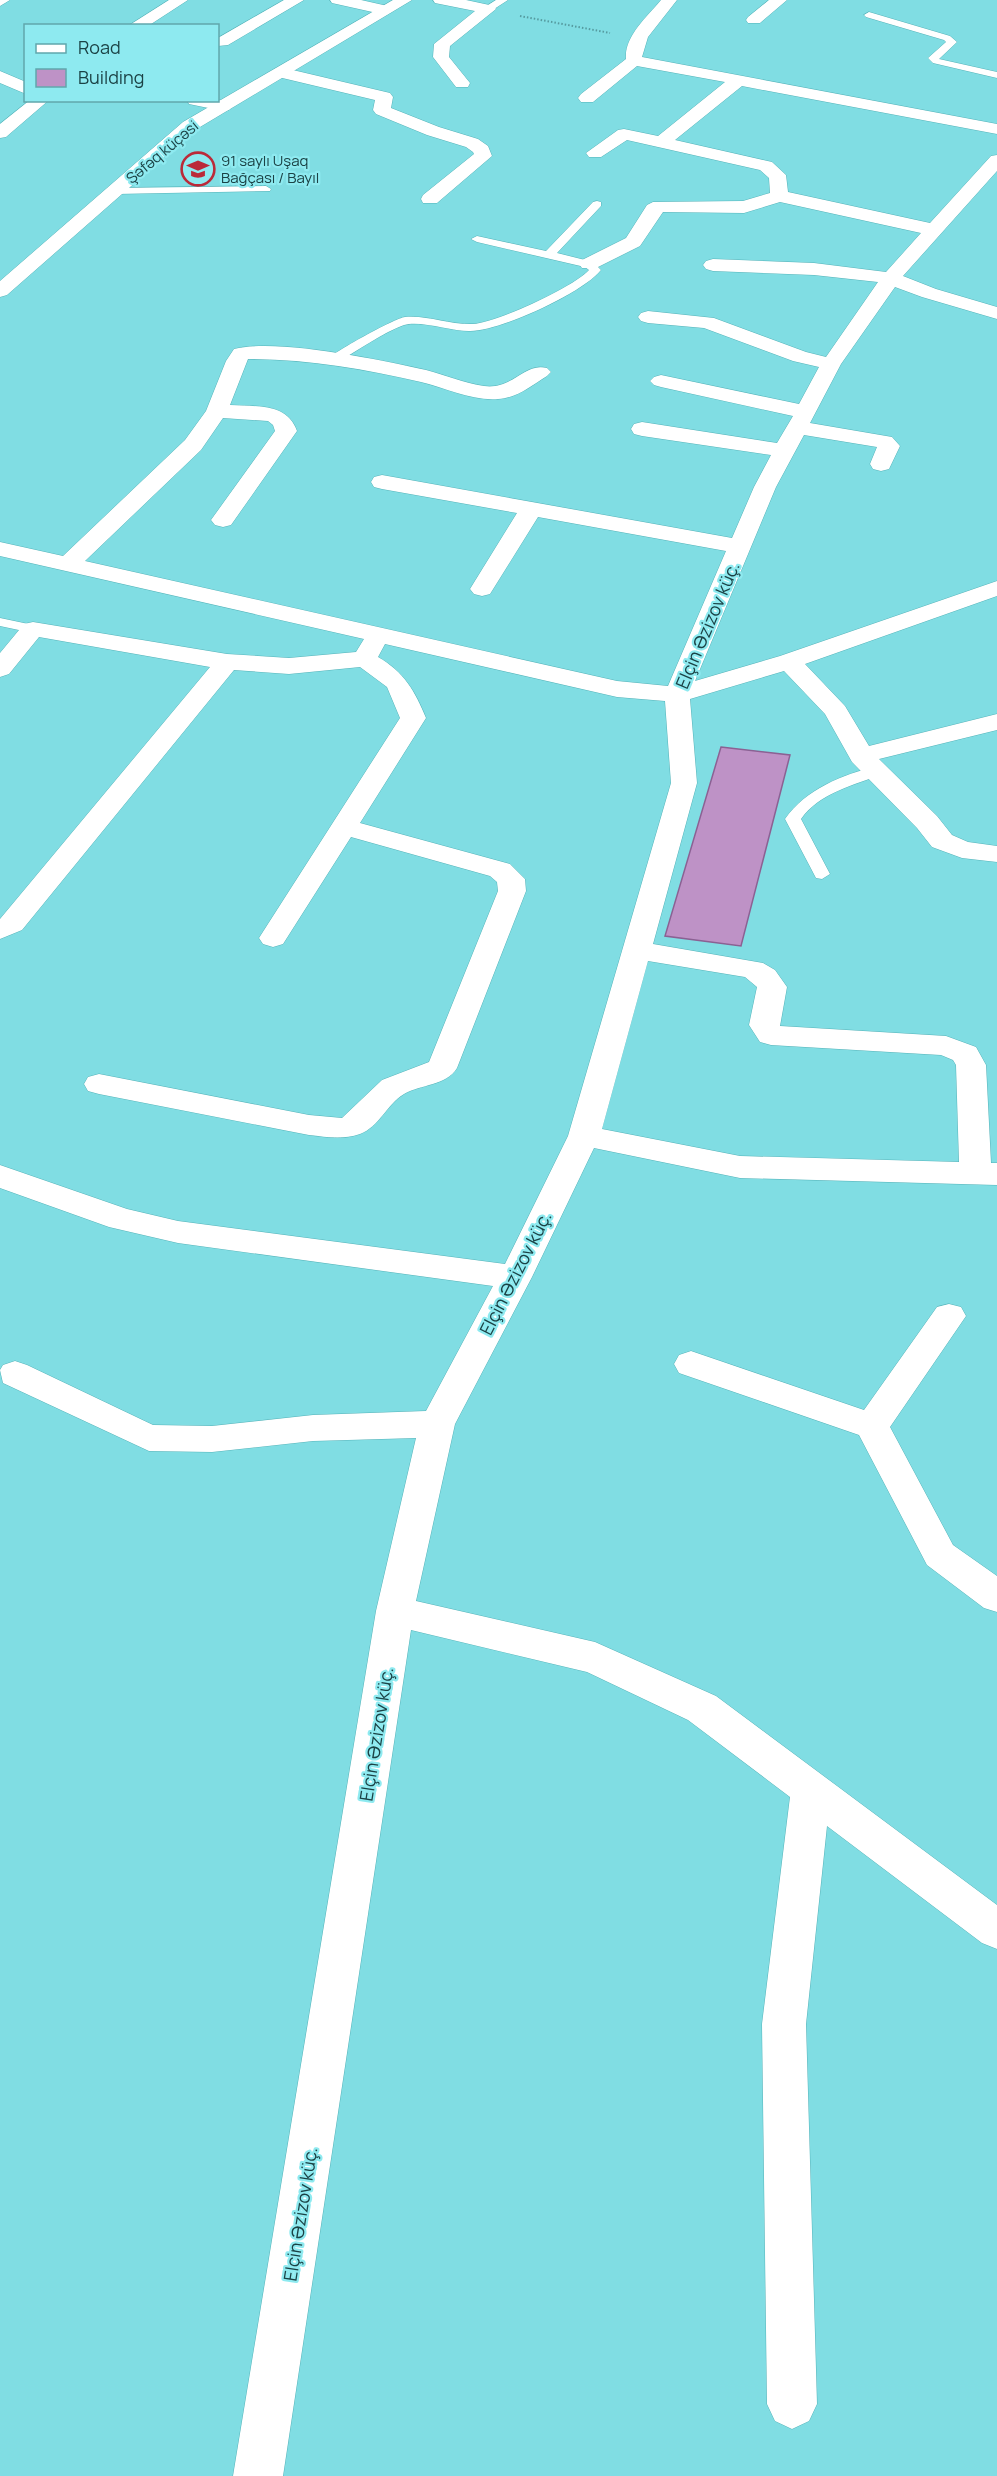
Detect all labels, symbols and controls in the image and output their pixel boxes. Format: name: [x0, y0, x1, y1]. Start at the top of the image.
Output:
legend: [24, 24, 219, 102]
text: Road: [78, 35, 121, 59]
text: Building: [78, 65, 144, 89]
street label: Şəfəq küçəsi: [121, 116, 203, 188]
place label: 91 saylı Uşaq Bağçası / Bayıl: [221, 150, 319, 188]
school or university icon: 91 saylı Uşaq Bağçası / Bayıl: [180, 151, 216, 187]
street label: Elçin Əzizov küç.: [669, 558, 745, 692]
street label: Elçin Əzizov küç.: [474, 1207, 556, 1339]
street label: Elçin Əzizov küç.: [354, 1665, 398, 1803]
street label: Elçin Əzizov küç.: [278, 2145, 322, 2283]

